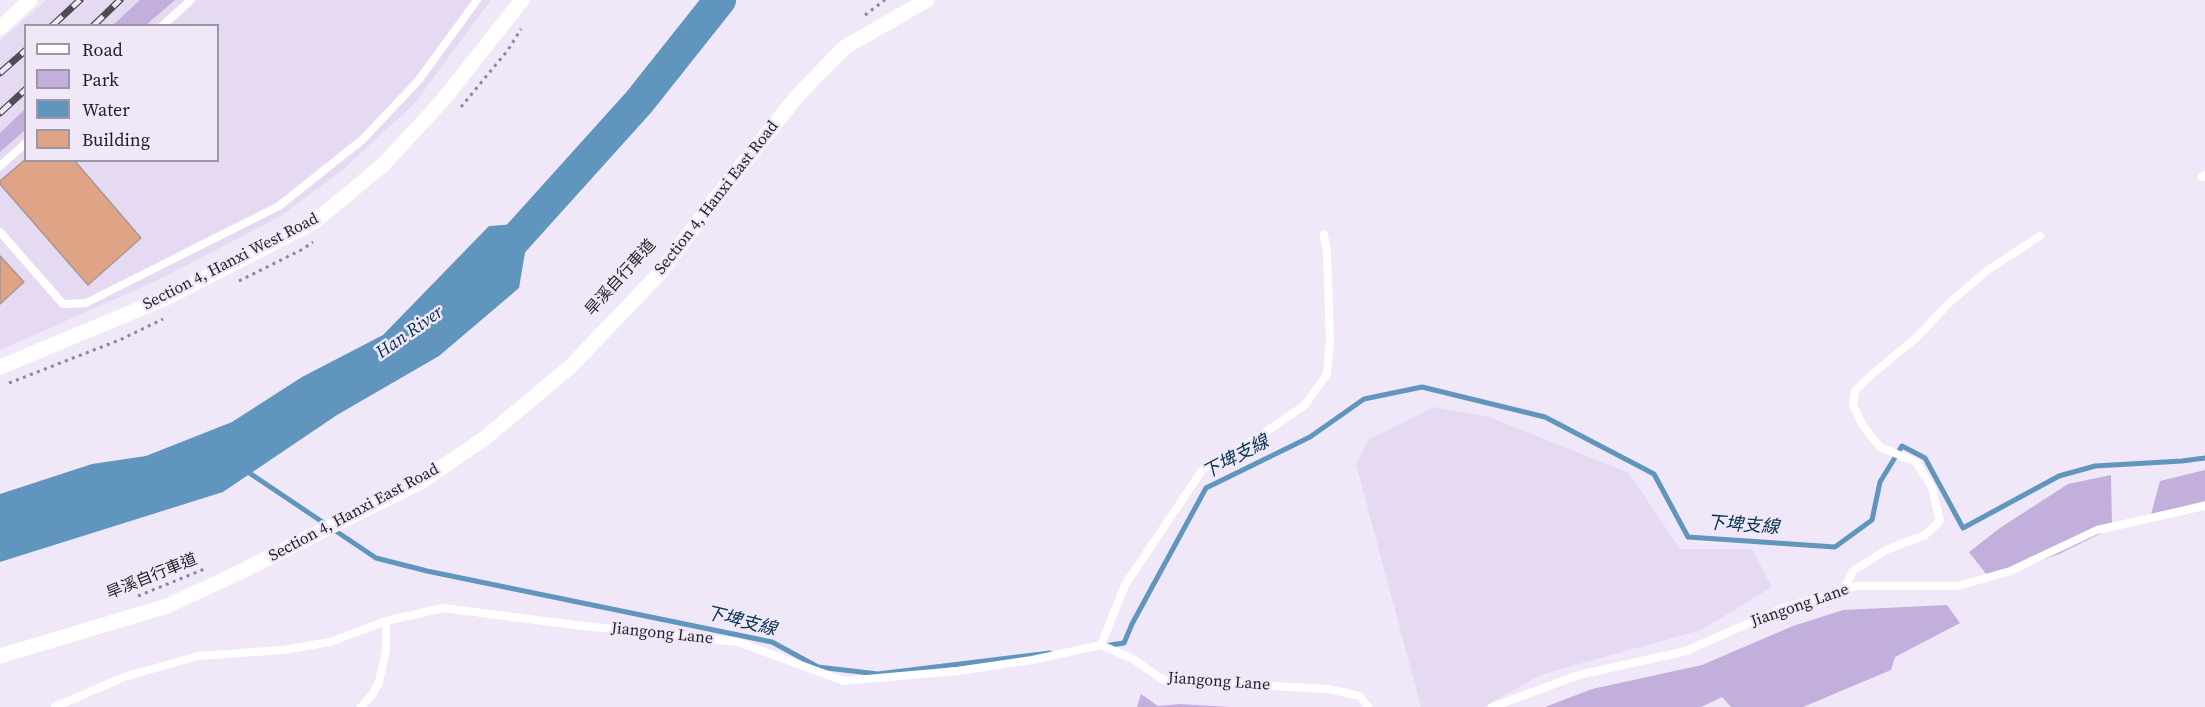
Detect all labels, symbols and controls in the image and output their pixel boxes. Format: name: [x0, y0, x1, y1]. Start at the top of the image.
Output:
legend: [24, 24, 219, 162]
text: Road: [82, 37, 123, 62]
text: Park: [82, 67, 119, 92]
text: Water: [82, 97, 130, 122]
street label: Section 4, Hanxi East Road: [651, 117, 783, 279]
text: Building: [82, 127, 150, 152]
street label: Section 4, Hanxi West Road: [140, 209, 322, 315]
street label: 旱溪自行車道: [582, 236, 660, 320]
water label: Han River: [372, 302, 448, 364]
water label: 下埤支線: [1199, 432, 1273, 484]
street label: Section 4, Hanxi East Road: [266, 460, 442, 566]
water label: 下埤支線: [1706, 513, 1780, 539]
street label: 旱溪自行車道: [104, 550, 200, 604]
street label: Jiangong Lane: [1748, 580, 1852, 632]
water label: 下埤支線: [703, 603, 779, 641]
street label: Jiangong Lane: [610, 619, 714, 649]
street label: Jiangong Lane: [1167, 669, 1271, 695]

